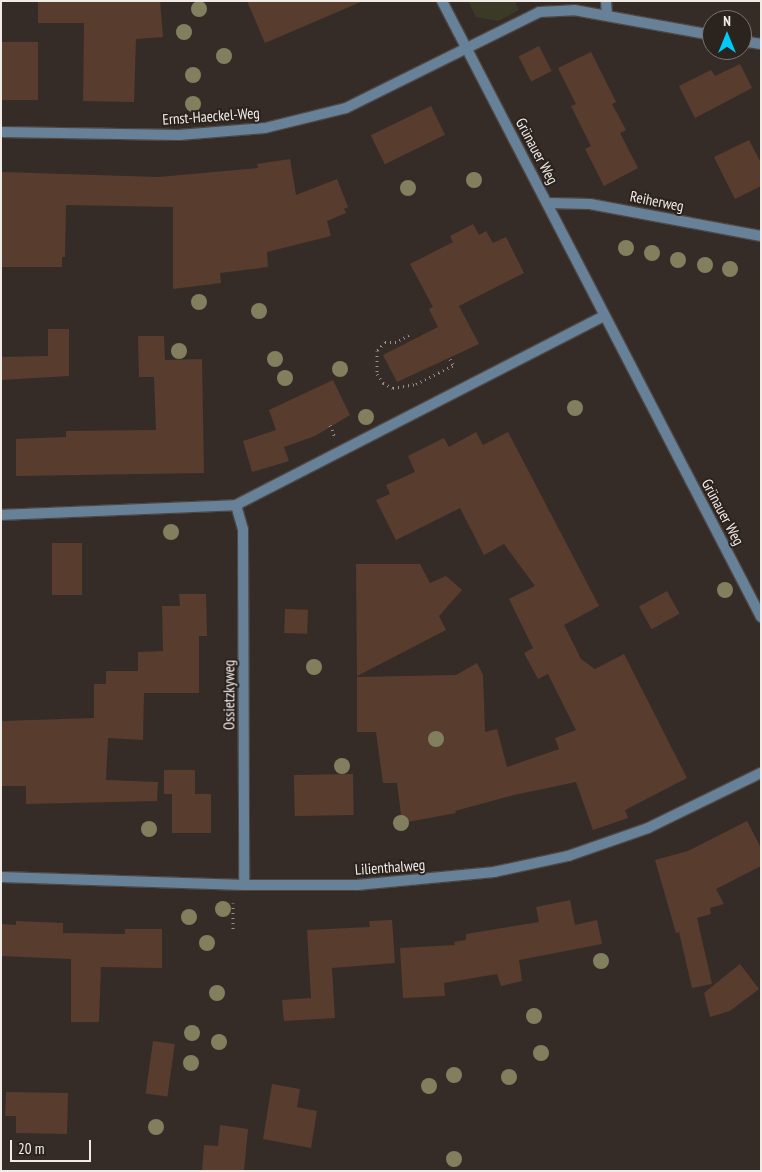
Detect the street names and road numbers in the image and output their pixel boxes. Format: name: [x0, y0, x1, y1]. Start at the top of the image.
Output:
street label: Ernst-Haeckel-Weg: [162, 104, 260, 128]
street label: Grünauer Weg: [512, 115, 562, 187]
street label: Reiherweg: [629, 187, 685, 215]
street label: Grünauer Weg: [698, 476, 748, 548]
street label: Ossietzkyweg: [220, 660, 238, 730]
street label: Lilienthalweg: [354, 856, 426, 878]

